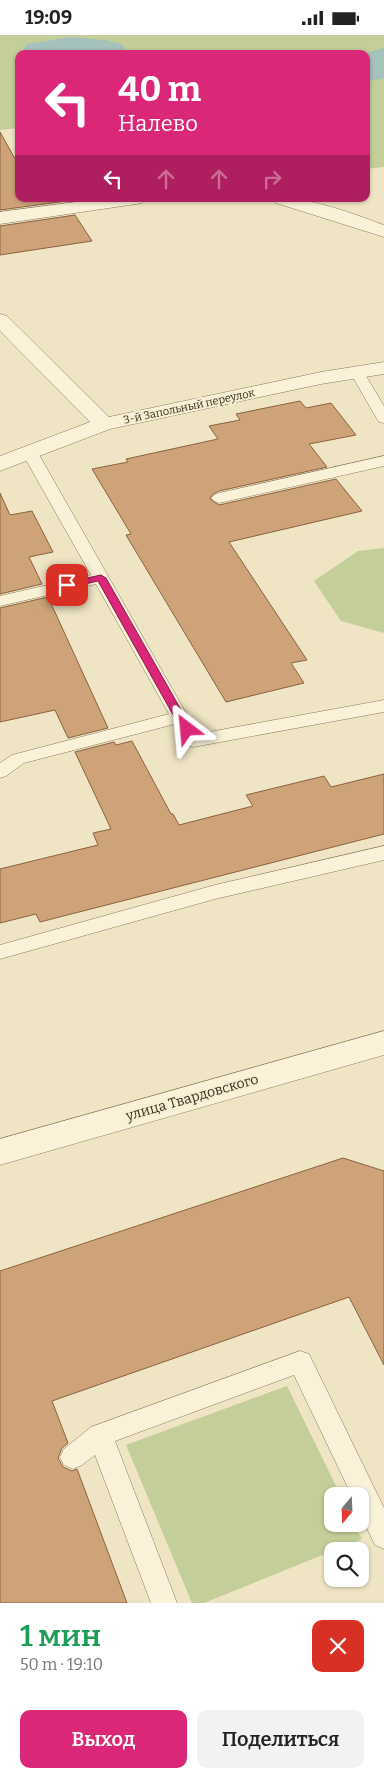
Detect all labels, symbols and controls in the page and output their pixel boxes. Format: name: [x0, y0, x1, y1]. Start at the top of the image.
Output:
text: 19:09: [25, 6, 72, 29]
text: 40 m: [118, 68, 201, 110]
icon: left: [35, 70, 100, 135]
text: Налево: [118, 110, 198, 137]
icon: left: [99, 165, 127, 193]
icon: ahead: [152, 165, 180, 193]
icon: ahead: [205, 165, 233, 193]
icon: right: [258, 165, 286, 193]
street label: 3-й Запольный переулок: [122, 386, 257, 427]
pin: [46, 564, 88, 606]
icon: arrive: [53, 571, 81, 599]
position arrow: [160, 702, 212, 754]
street label: улица Твардовского: [123, 1070, 260, 1125]
north arrow: [324, 1487, 369, 1533]
map controls: [324, 1487, 369, 1587]
button: search: [324, 1542, 369, 1587]
text: 1 мин: [20, 1618, 101, 1654]
button: close: [312, 1620, 364, 1672]
text: 50 m · 19:10: [20, 1655, 103, 1674]
button: Выход: [20, 1710, 187, 1768]
button: Поделиться: [197, 1710, 364, 1768]

